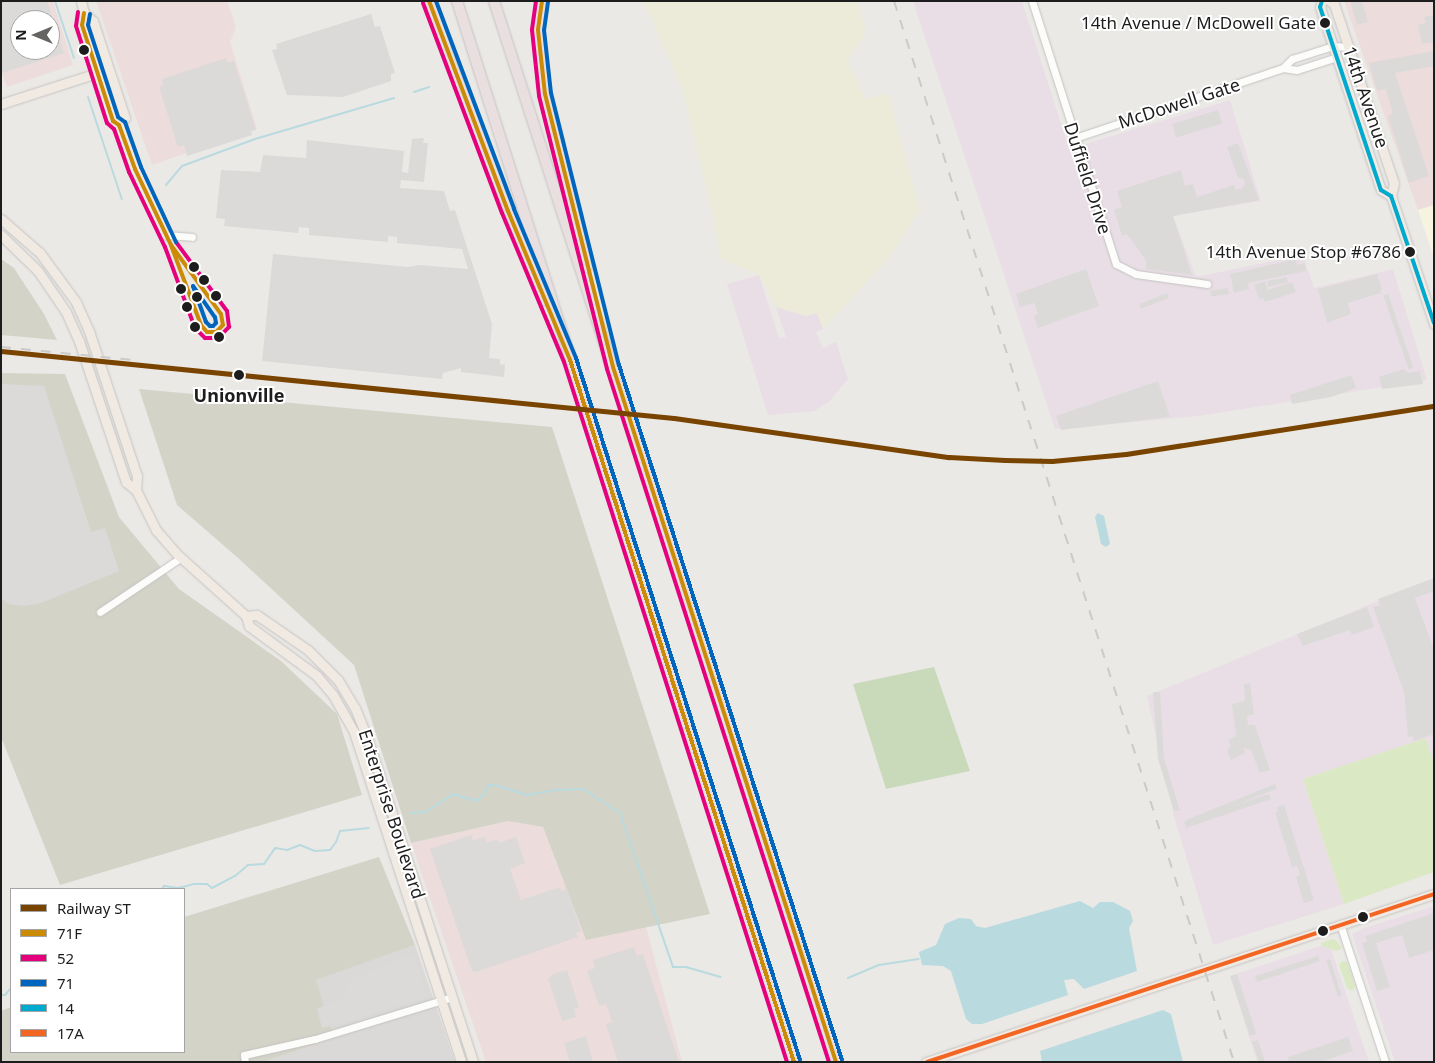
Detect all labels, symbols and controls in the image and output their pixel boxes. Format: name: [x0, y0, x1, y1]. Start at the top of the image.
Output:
north arrow: [10, 10, 60, 60]
place label: 14th Avenue / McDowell Gate: [1081, 13, 1316, 33]
marker: 14th Avenue / McDowell Gate: [1320, 18, 1330, 28]
text: N: [11, 29, 30, 41]
street label: 14th Avenue: [1339, 43, 1393, 151]
unlabelled marker: [79, 45, 89, 55]
street label: McDowell Gate: [1115, 73, 1243, 133]
street label: Duffield Drive: [1060, 119, 1116, 237]
place label: 14th Avenue Stop #6786: [1206, 242, 1401, 262]
marker: 14th Avenue Stop #6786: [1405, 247, 1415, 257]
unlabelled marker: [189, 262, 199, 272]
unlabelled marker: [199, 275, 209, 285]
unlabelled marker: [176, 284, 186, 294]
unlabelled marker: [211, 291, 221, 301]
unlabelled marker: [192, 292, 202, 302]
unlabelled marker: [182, 302, 192, 312]
unlabelled marker: [190, 322, 200, 332]
unlabelled marker: [214, 332, 224, 342]
marker: Unionville: [232, 368, 246, 382]
place label: Unionville: [194, 384, 284, 406]
street label: Enterprise Boulevard: [354, 726, 430, 902]
legend: [10, 888, 185, 1053]
text: Railway ST: [57, 898, 131, 918]
unlabelled marker: [1358, 912, 1368, 922]
text: 71F: [57, 923, 82, 943]
unlabelled marker: [1318, 926, 1328, 936]
text: 52: [57, 948, 74, 968]
text: 71: [57, 973, 74, 993]
text: 14: [57, 998, 74, 1018]
text: 17A: [57, 1023, 84, 1043]

